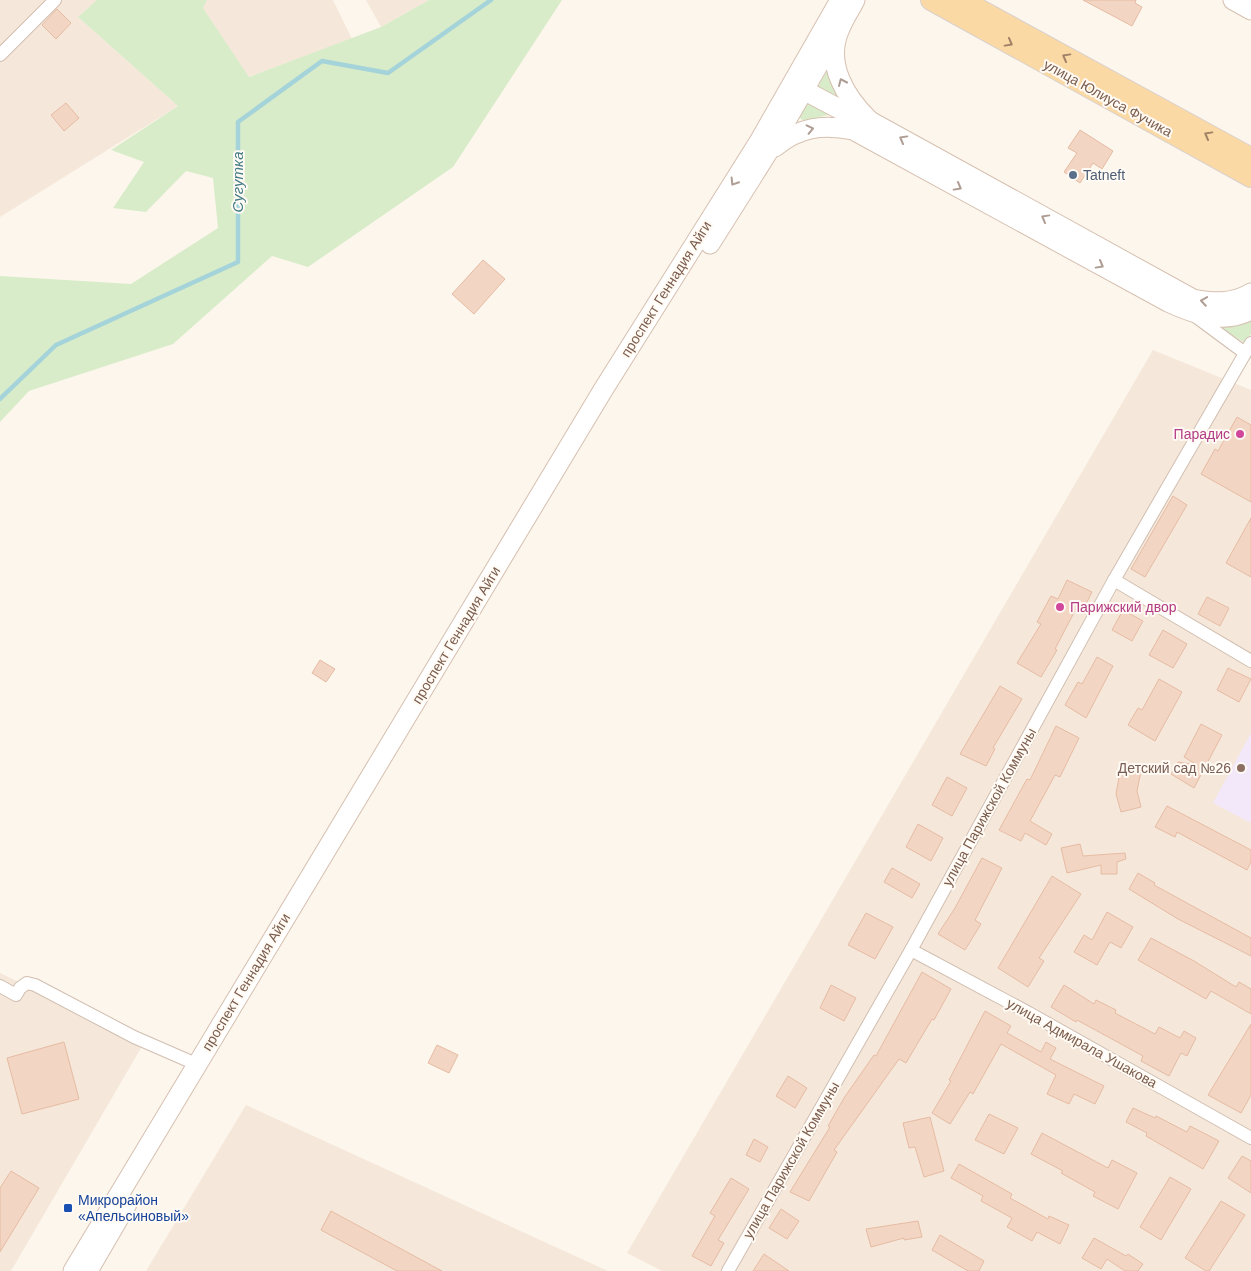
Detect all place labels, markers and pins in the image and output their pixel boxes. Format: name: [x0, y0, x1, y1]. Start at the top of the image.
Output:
place label: Tatneft: [1083, 167, 1125, 183]
marker: Tatneft: [1067, 169, 1079, 181]
place label: Парадис: [1174, 426, 1230, 442]
marker: Парадис: [1234, 428, 1246, 440]
place label: Парижский двор: [1070, 599, 1177, 615]
marker: Парижский двор: [1054, 601, 1066, 613]
place label: Детский сад №26: [1118, 760, 1231, 776]
marker: Детский сад №26: [1235, 762, 1247, 774]
place label: Микрорайон «Апельсиновый»: [78, 1192, 189, 1224]
marker: Микрорайон «Апельсиновый»: [62, 1202, 74, 1214]

